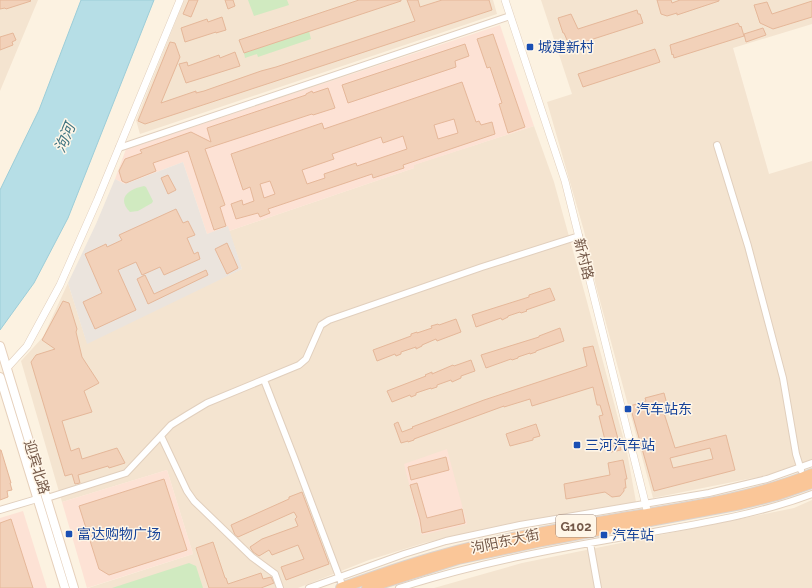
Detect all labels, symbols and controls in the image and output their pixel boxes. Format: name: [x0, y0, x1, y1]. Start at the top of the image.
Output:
place label: 城建新村: [538, 39, 594, 55]
marker: 城建新村: [525, 42, 535, 52]
water label: 泃河: [51, 118, 80, 155]
street label: 新村路: [571, 237, 597, 281]
place label: 汽车站东: [636, 401, 692, 417]
marker: 汽车站东: [623, 404, 633, 414]
place label: 三河汽车站: [585, 437, 655, 453]
street label: 迎宾北路: [21, 438, 53, 496]
marker: 三河汽车站: [572, 440, 582, 450]
road number: G102: [556, 515, 596, 537]
place label: 富达购物广场: [77, 526, 161, 542]
street label: 泃阳东大街: [469, 526, 541, 556]
place label: 汽车站: [612, 527, 654, 543]
marker: 富达购物广场: [64, 529, 74, 539]
marker: 汽车站: [599, 530, 609, 540]

